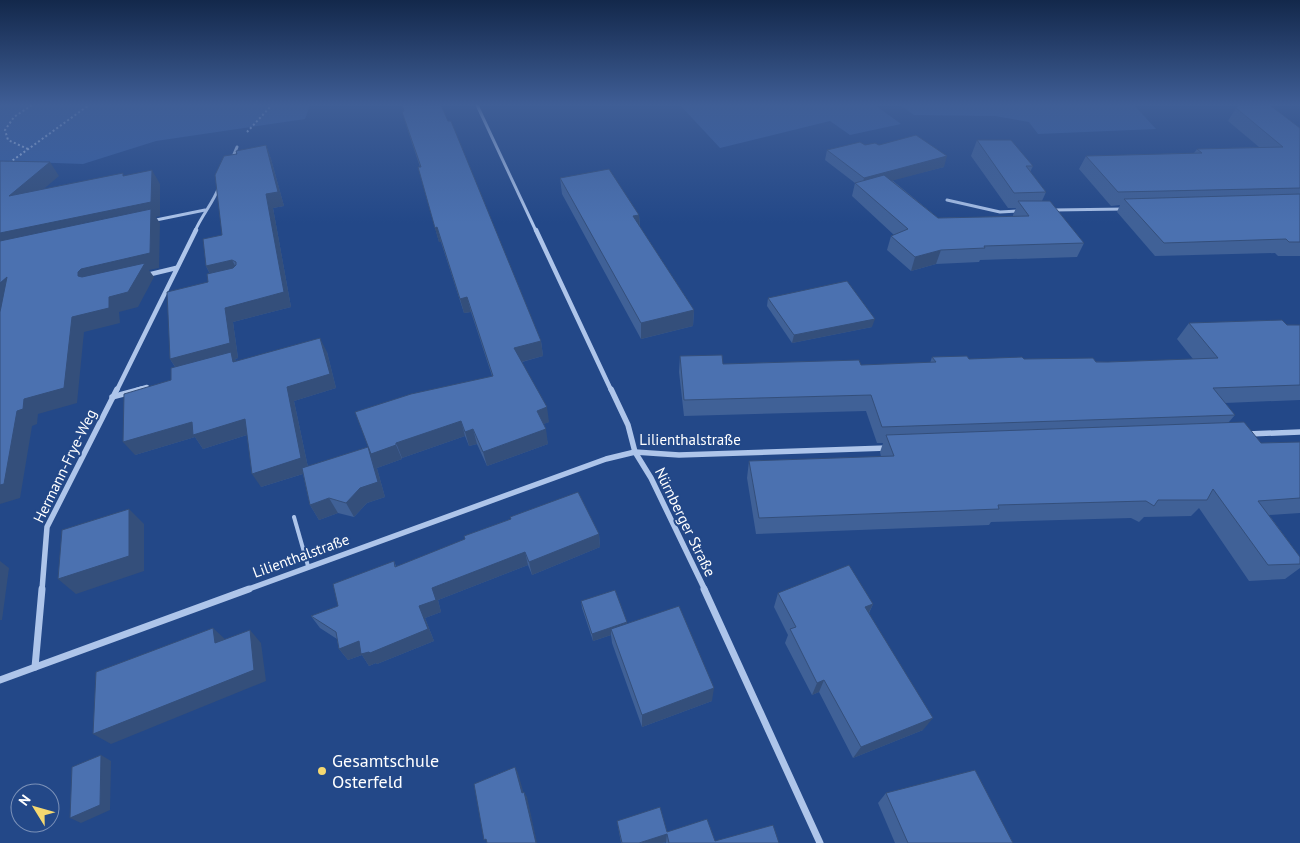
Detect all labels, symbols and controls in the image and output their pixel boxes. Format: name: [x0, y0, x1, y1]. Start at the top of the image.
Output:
street label: Hermann-Frye-Weg: [29, 406, 100, 526]
street label: Lilienthalstraße: [639, 430, 741, 449]
street label: Nürnberger Straße: [651, 464, 720, 580]
street label: Lilienthalstraße: [250, 529, 352, 582]
place label: Gesamtschule Osterfeld: [332, 749, 439, 793]
marker: Gesamtschule Osterfeld: [316, 765, 328, 777]
north arrow: [10, 783, 60, 833]
text: N: [15, 791, 35, 809]

